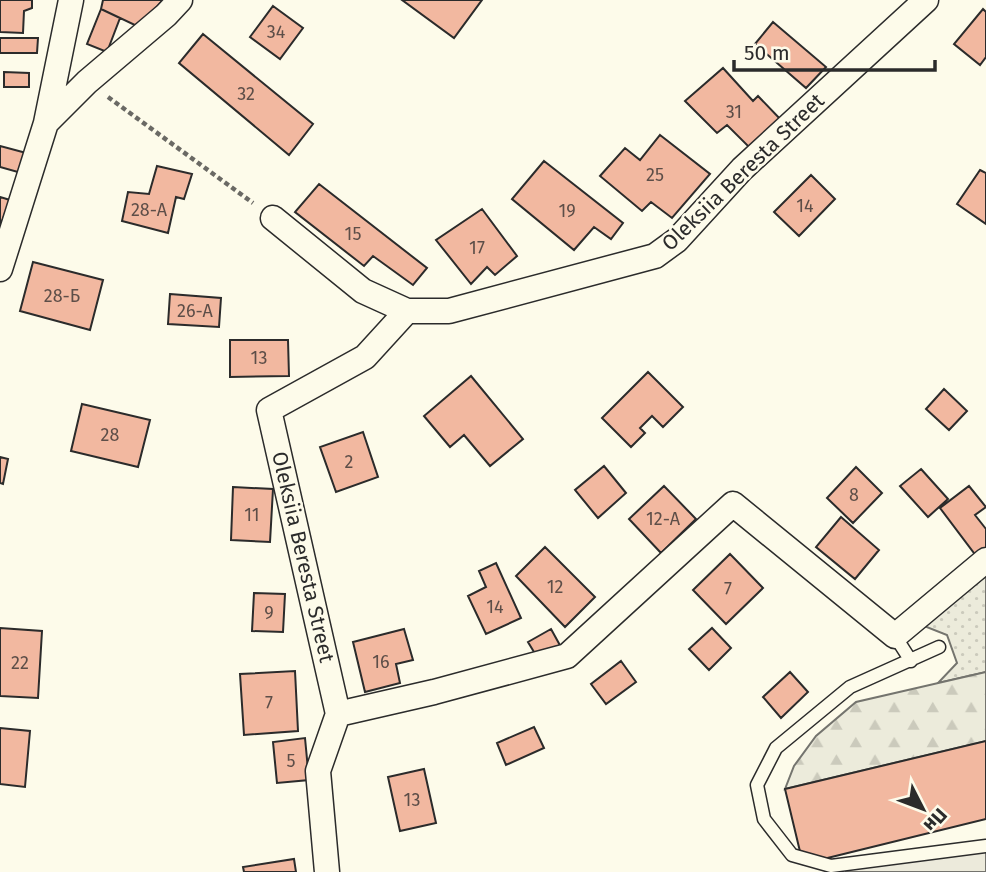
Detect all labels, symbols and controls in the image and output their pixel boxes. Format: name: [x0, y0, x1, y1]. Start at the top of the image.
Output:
house number: 34: [267, 21, 286, 43]
scale bar: [734, 28, 935, 72]
text: 50 m: [744, 40, 790, 66]
house number: 32: [237, 83, 255, 105]
street label: Oleksiia Beresta Street: [656, 87, 830, 256]
house number: 31: [726, 101, 742, 123]
house number: 25: [646, 164, 664, 186]
house number: 14: [796, 195, 814, 217]
house number: 28-А: [131, 199, 168, 221]
house number: 19: [558, 200, 576, 222]
house number: 15: [345, 223, 361, 245]
house number: 17: [469, 237, 485, 259]
house number: 28-Б: [44, 285, 80, 307]
house number: 26-А: [177, 300, 214, 322]
house number: 13: [251, 347, 267, 369]
house number: 28: [101, 424, 119, 446]
street label: Oleksiia Beresta Street: [266, 449, 340, 665]
house number: 2: [345, 451, 354, 473]
house number: 8: [849, 484, 859, 506]
house number: 11: [244, 504, 260, 526]
house number: 12-А: [646, 508, 681, 530]
house number: 12: [547, 576, 563, 598]
house number: 7: [724, 578, 732, 600]
house number: 14: [486, 596, 504, 618]
house number: 9: [264, 602, 274, 624]
house number: 16: [372, 651, 390, 673]
house number: 22: [11, 652, 29, 674]
house number: 7: [265, 692, 273, 714]
house number: 5: [286, 750, 296, 772]
north arrow: [888, 774, 958, 844]
house number: 13: [404, 789, 420, 811]
text: Пн: [919, 804, 952, 837]

